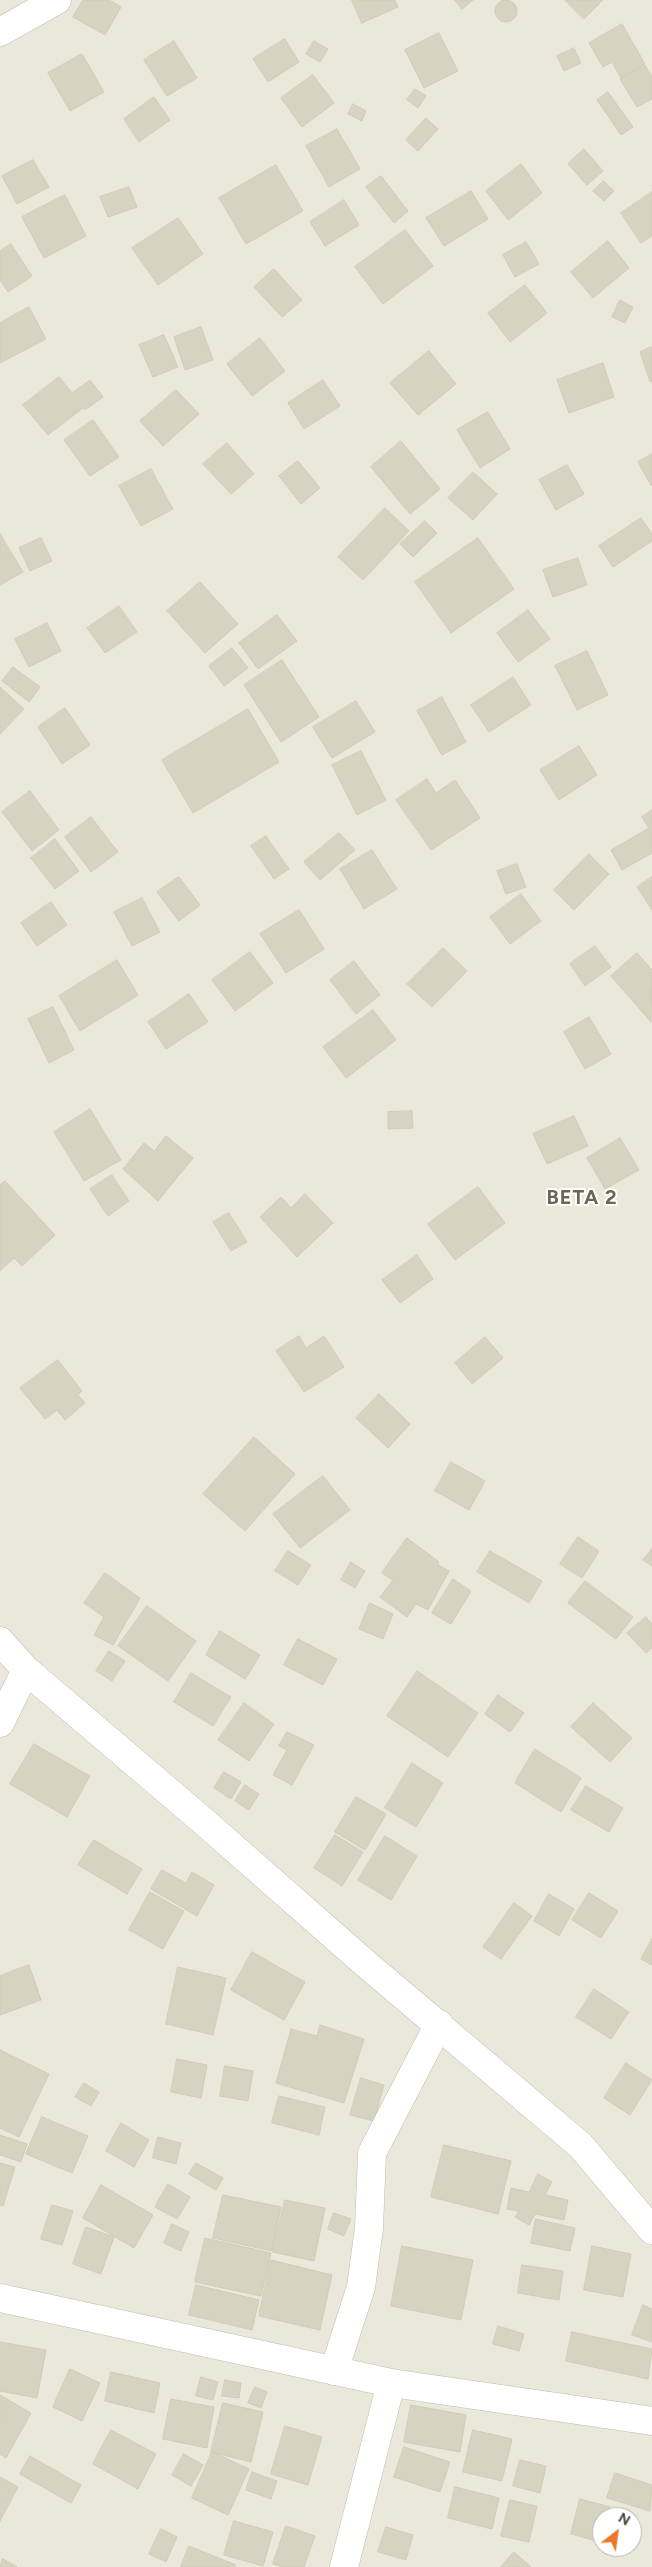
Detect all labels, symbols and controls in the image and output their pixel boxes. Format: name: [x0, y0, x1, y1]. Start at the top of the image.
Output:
district label: BETA 2: [546, 1186, 618, 1210]
north arrow: [592, 2507, 642, 2557]
text: N: [615, 2509, 633, 2530]

